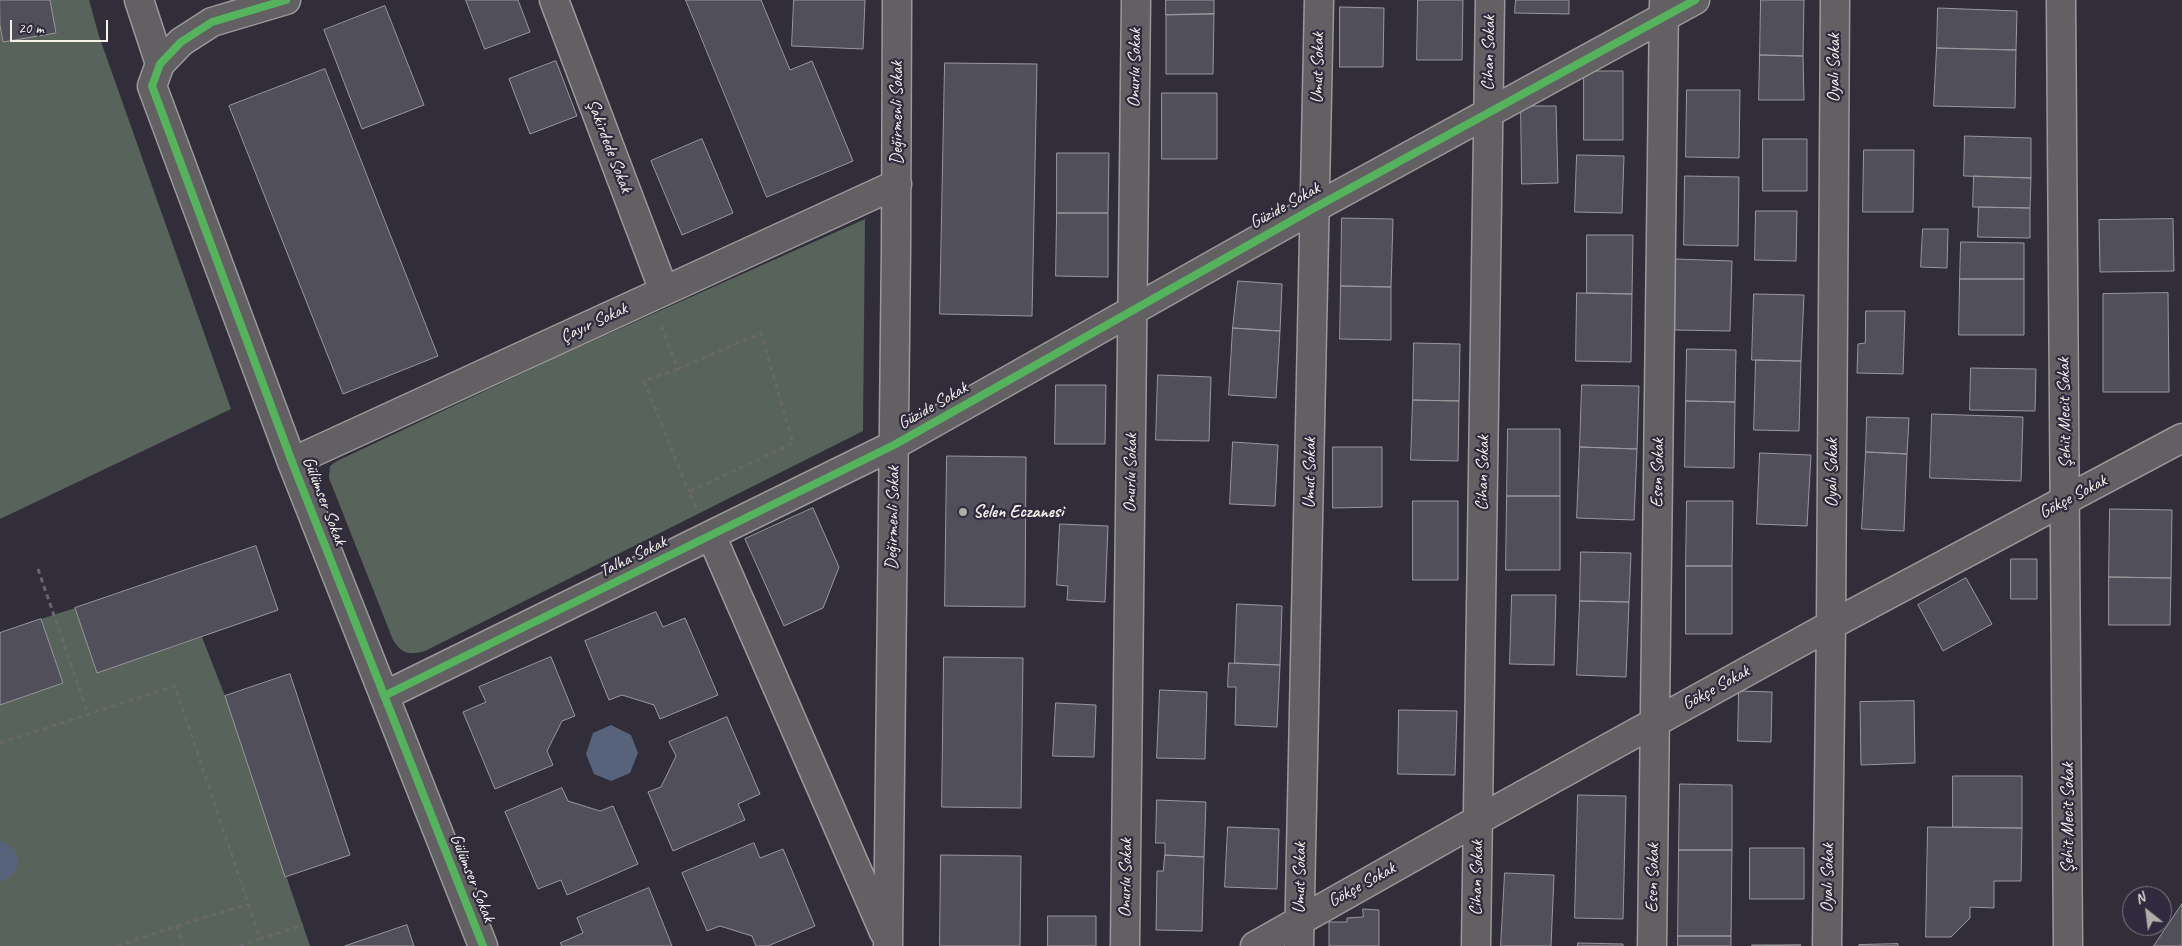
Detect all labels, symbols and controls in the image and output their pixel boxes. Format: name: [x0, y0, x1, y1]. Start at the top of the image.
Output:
scale bar: [12, 10, 110, 42]
street label: Cihan Sokak: [1478, 15, 1500, 91]
text: 20 m: [18, 19, 44, 38]
street label: Onurlu Sokak: [1124, 28, 1146, 108]
street label: Umut Sokak: [1307, 32, 1329, 104]
street label: Oyalı Sokak: [1823, 33, 1845, 103]
street label: Değirmenli Sokak: [886, 61, 908, 165]
street label: Şakirdede Sokak: [581, 96, 637, 196]
street label: Güzide Sokak: [1246, 178, 1324, 234]
street label: Çayır Sokak: [557, 298, 631, 348]
street label: Şehit Mecit Sokak: [2053, 357, 2077, 469]
street label: Güzide Sokak: [894, 377, 972, 435]
street label: Onurlu Sokak: [1120, 433, 1142, 513]
street label: Cihan Sokak: [1472, 435, 1494, 511]
street label: Umut Sokak: [1299, 437, 1321, 509]
street label: Esen Sokak: [1647, 438, 1669, 508]
street label: Oyalı Sokak: [1821, 438, 1843, 508]
street label: Gülümser Sokak: [297, 454, 351, 548]
street label: Değirmenli Sokak: [881, 466, 905, 570]
street label: Gökçe Sokak: [2035, 470, 2111, 524]
place label: Selen Eczanesi: [973, 501, 1064, 523]
marker: Selen Eczanesi: [957, 506, 969, 518]
street label: Talha Sokak: [596, 531, 670, 583]
street label: Gökçe Sokak: [1679, 661, 1753, 715]
street label: Şehit Mecit Sokak: [2057, 763, 2079, 873]
street label: Gülümser Sokak: [445, 831, 499, 925]
street label: Onurlu Sokak: [1115, 838, 1137, 918]
street label: Cihan Sokak: [1466, 840, 1488, 916]
street label: Umut Sokak: [1289, 842, 1311, 914]
street label: Esen Sokak: [1642, 843, 1664, 913]
street label: Oyalı Sokak: [1817, 843, 1839, 913]
street label: Gökçe Sokak: [1325, 858, 1399, 912]
north arrow: [2122, 886, 2172, 936]
text: N: [2132, 889, 2148, 908]

